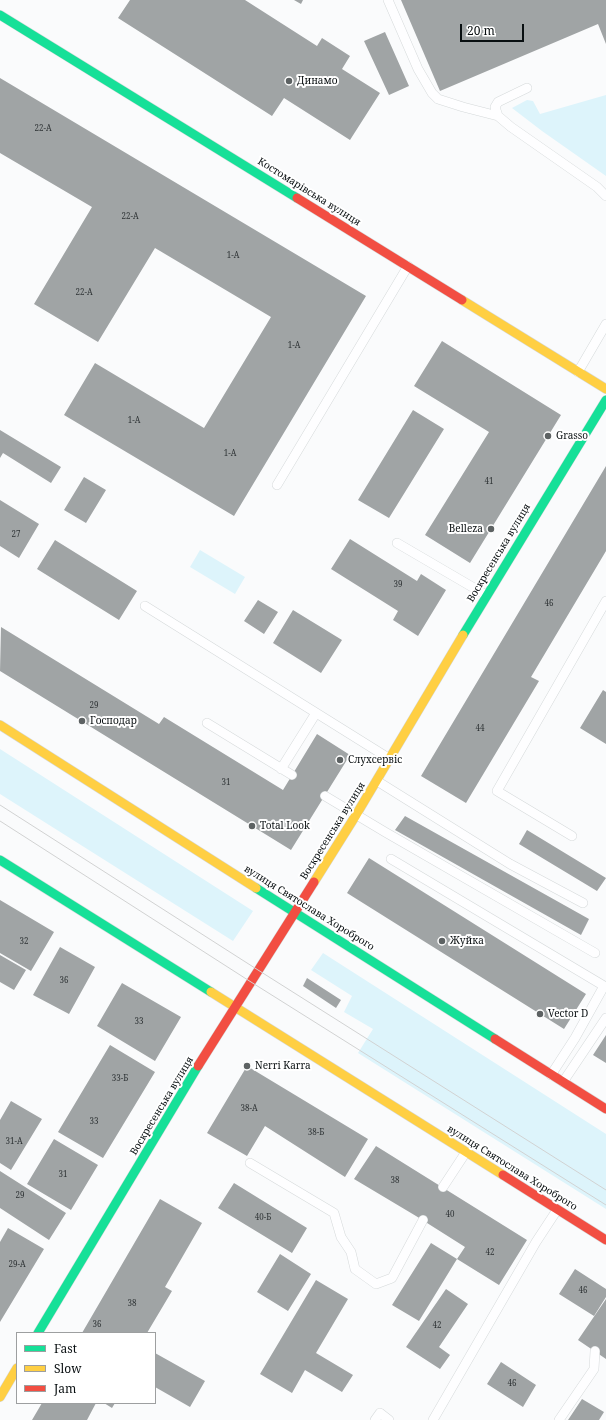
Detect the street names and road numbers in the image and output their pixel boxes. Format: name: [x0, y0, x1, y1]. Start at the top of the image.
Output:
street label: Костомарівська вулиця: [255, 155, 363, 229]
street label: Воскресенська вулиця: [465, 502, 533, 604]
street label: Воскресенська вулиця: [298, 780, 368, 882]
street label: вулиця Святослава Хороброго: [242, 863, 376, 953]
street label: Воскресенська вулиця: [128, 1055, 196, 1157]
street label: вулиця Святослава Хороброго: [445, 1123, 579, 1213]

